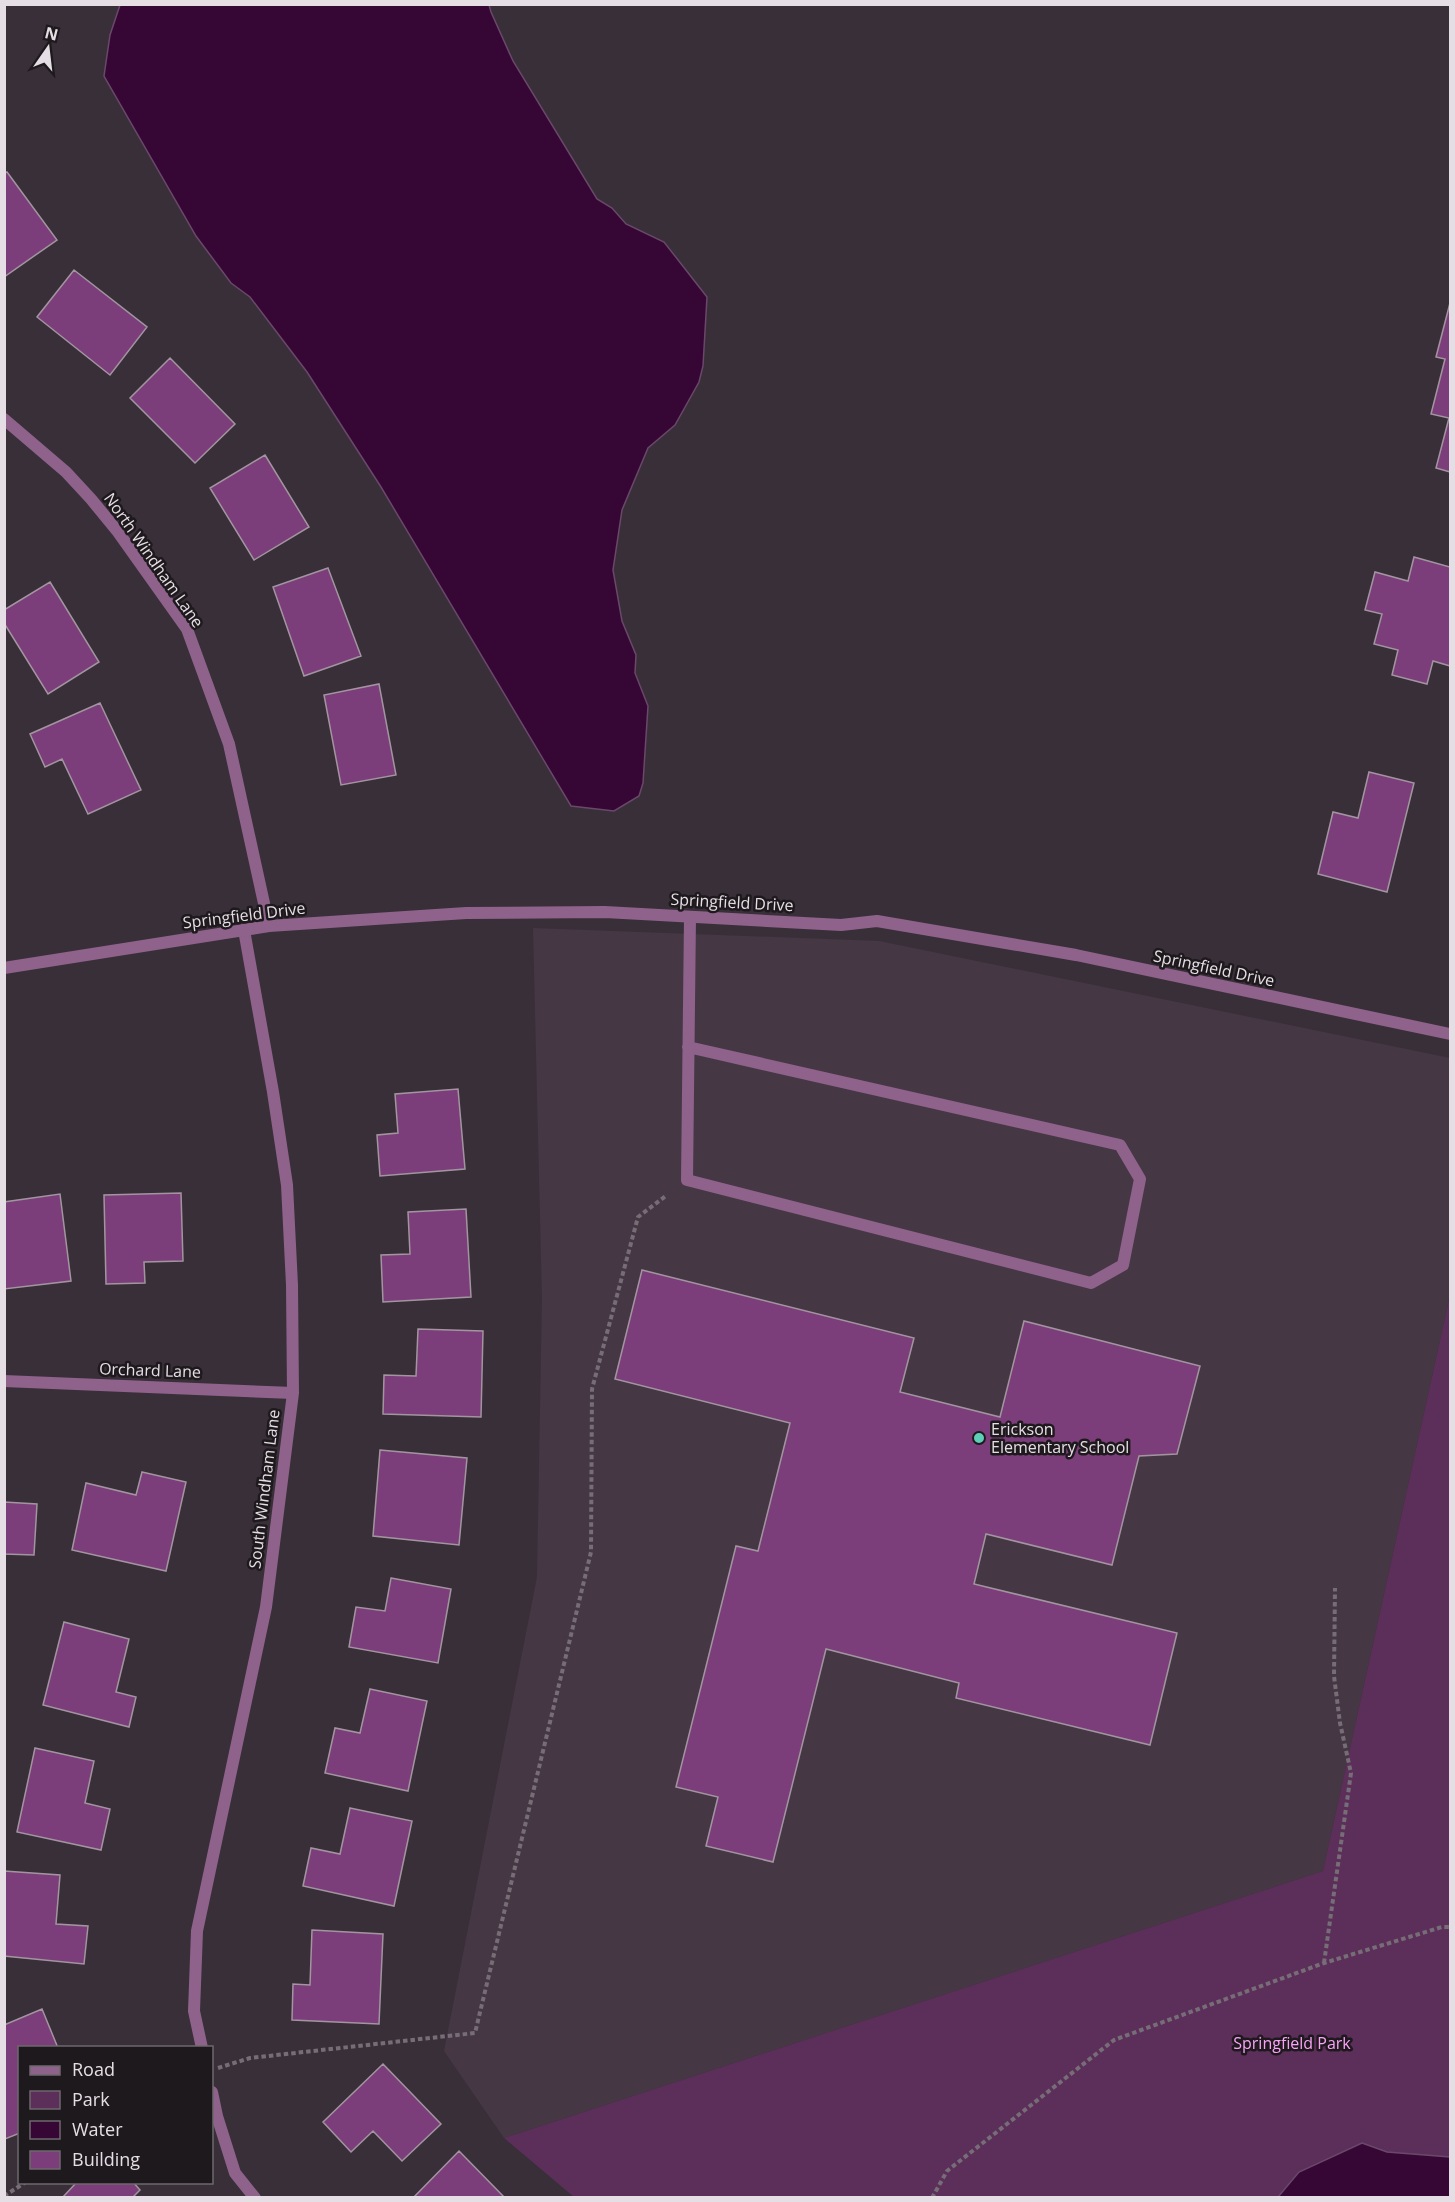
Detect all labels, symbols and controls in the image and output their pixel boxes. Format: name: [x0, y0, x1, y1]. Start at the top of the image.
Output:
north arrow: [18, 18, 78, 78]
text: N: [43, 21, 61, 46]
street label: North Windham Lane: [99, 488, 209, 632]
street label: Springfield Drive: [670, 888, 794, 916]
street label: Springfield Drive: [182, 897, 306, 933]
street label: Springfield Drive: [1151, 944, 1277, 992]
street label: Orchard Lane: [99, 1357, 201, 1383]
street label: South Windham Lane: [243, 1408, 285, 1570]
place label: Erickson Elementary School: [991, 1418, 1129, 1458]
marker: Erickson Elementary School: [972, 1431, 986, 1445]
park label: Springfield Park: [1233, 2032, 1351, 2054]
legend: [18, 2046, 213, 2184]
text: Road: [72, 2057, 115, 2081]
text: Park: [72, 2087, 110, 2111]
text: Water: [72, 2117, 123, 2141]
text: Building: [72, 2147, 140, 2171]

